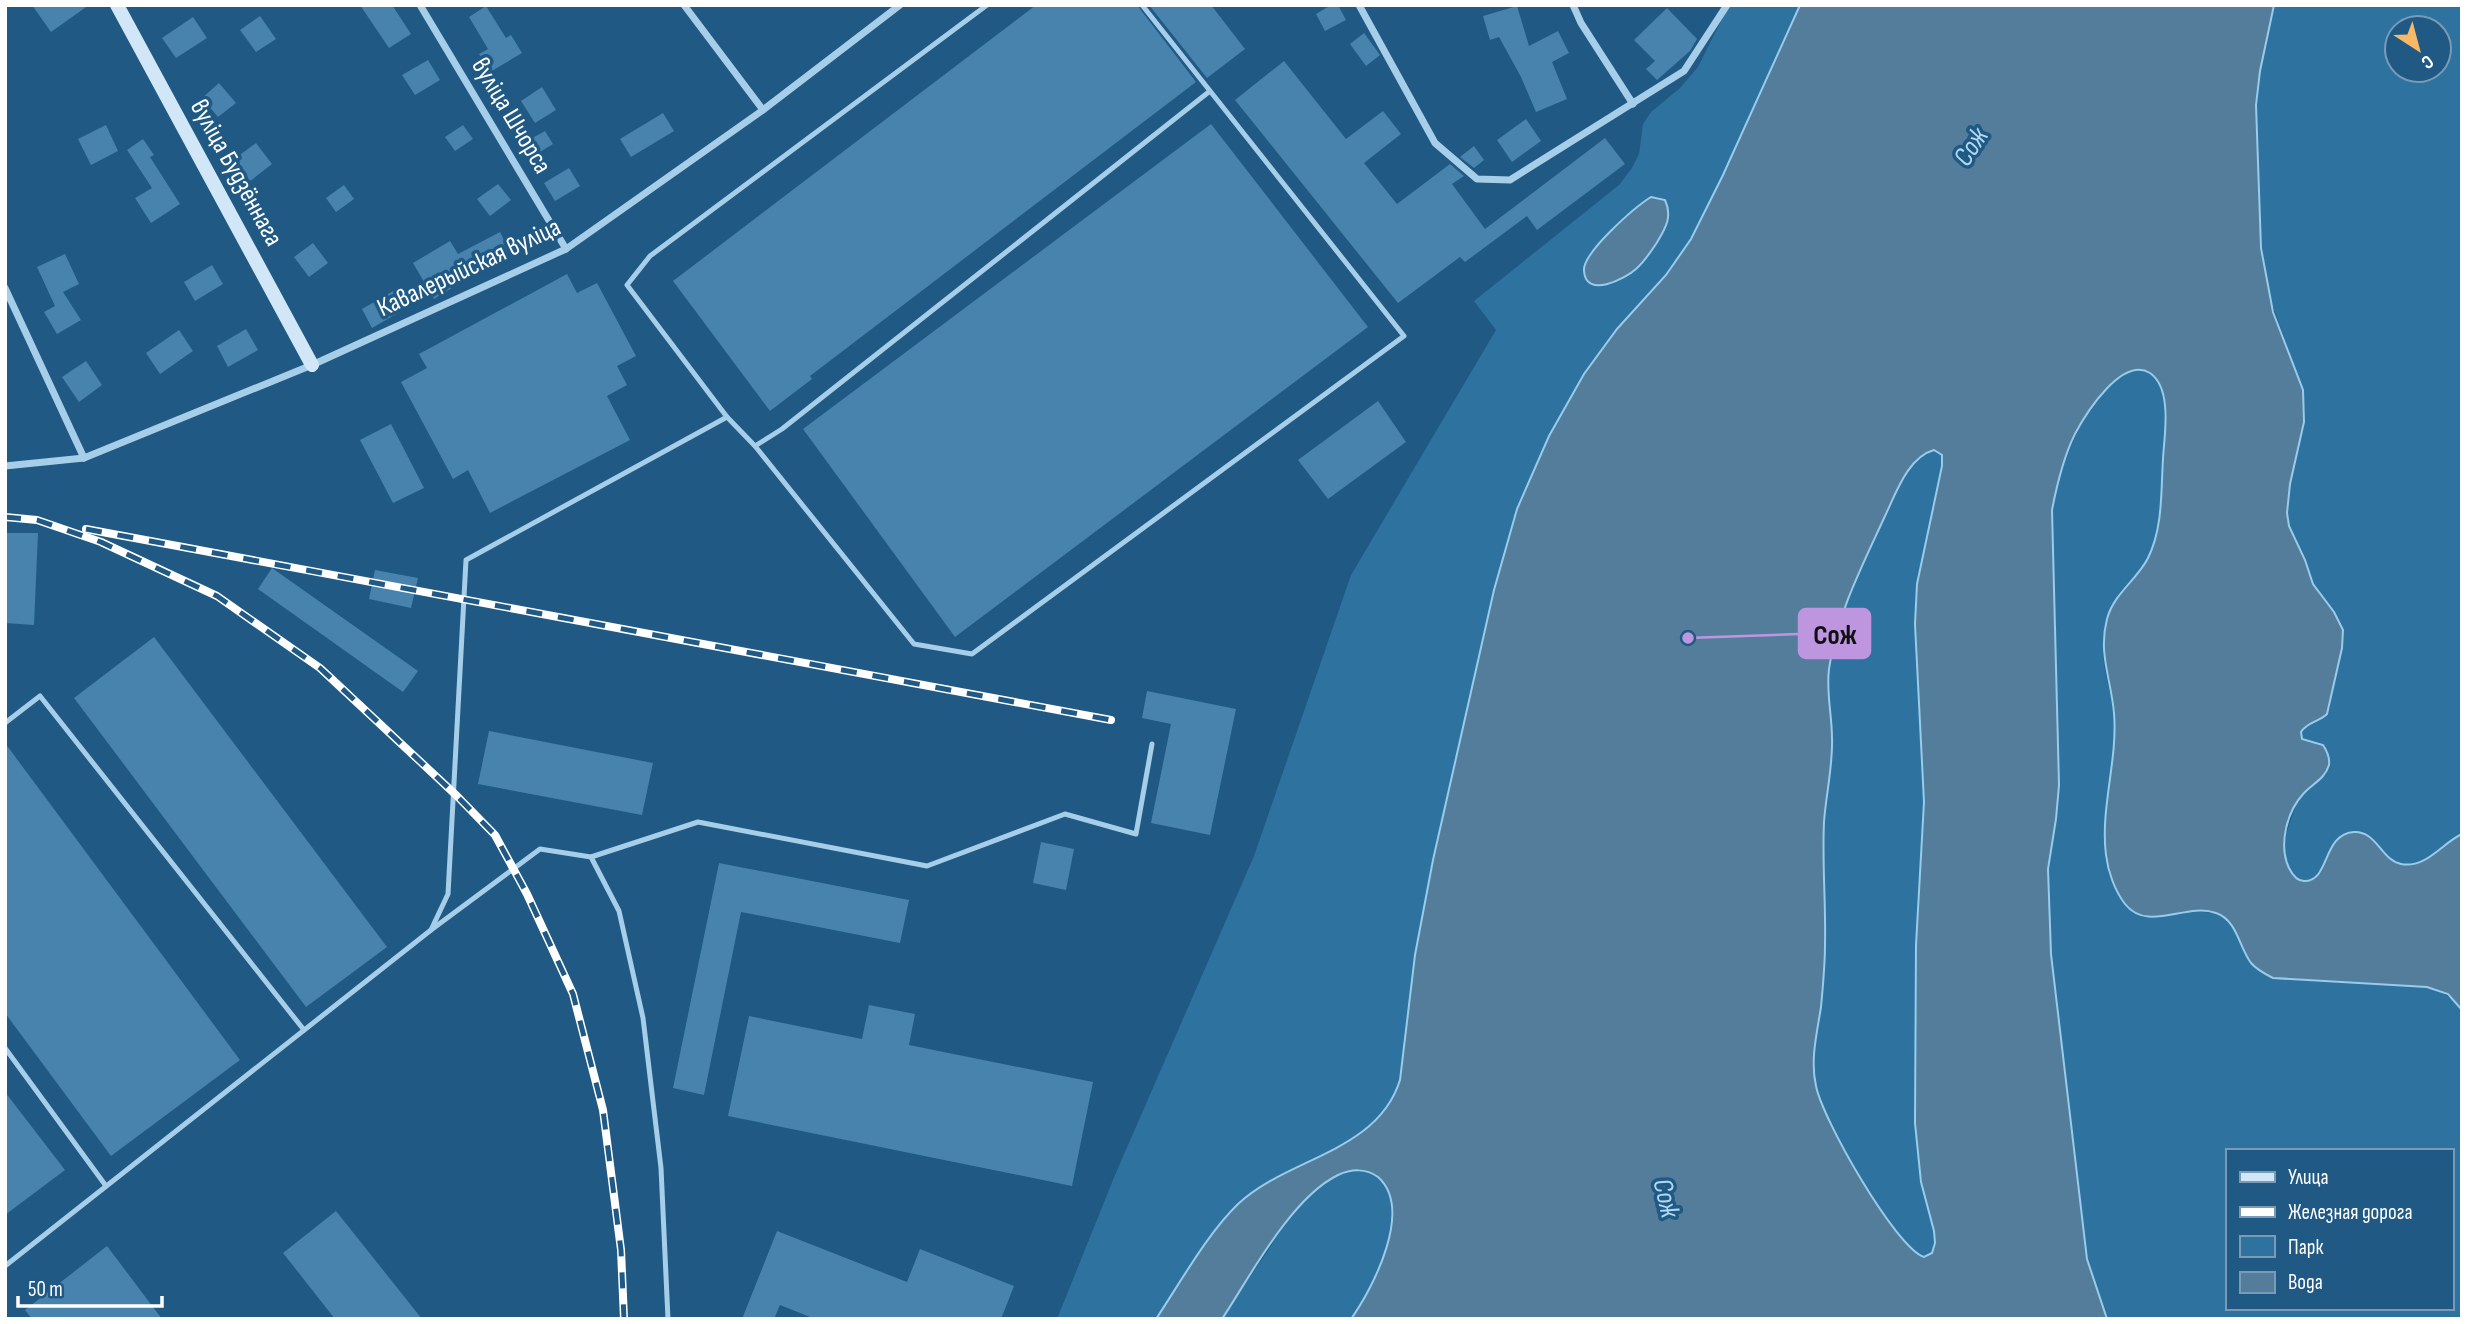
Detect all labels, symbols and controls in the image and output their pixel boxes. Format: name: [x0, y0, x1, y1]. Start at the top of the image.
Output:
north arrow: [2383, 14, 2453, 84]
text: С: [2416, 49, 2438, 74]
street label: вуліца Шчорса: [464, 52, 558, 180]
street label: вуліца Будзённага: [183, 94, 289, 252]
water label: Сож: [1947, 121, 1996, 172]
street label: Кавалерыйская вуліца: [372, 212, 566, 324]
callout: Сож: [1799, 609, 1870, 658]
text: Сож: [1813, 619, 1857, 652]
legend: [2226, 1149, 2453, 1310]
text: Улица: [2288, 1165, 2329, 1190]
water label: Сож: [1646, 1175, 1687, 1222]
text: Железная дорога: [2288, 1200, 2413, 1225]
text: Парк: [2288, 1235, 2323, 1260]
scale bar: [18, 1264, 161, 1308]
text: Вода: [2288, 1270, 2323, 1295]
text: 50 m: [28, 1277, 63, 1302]

